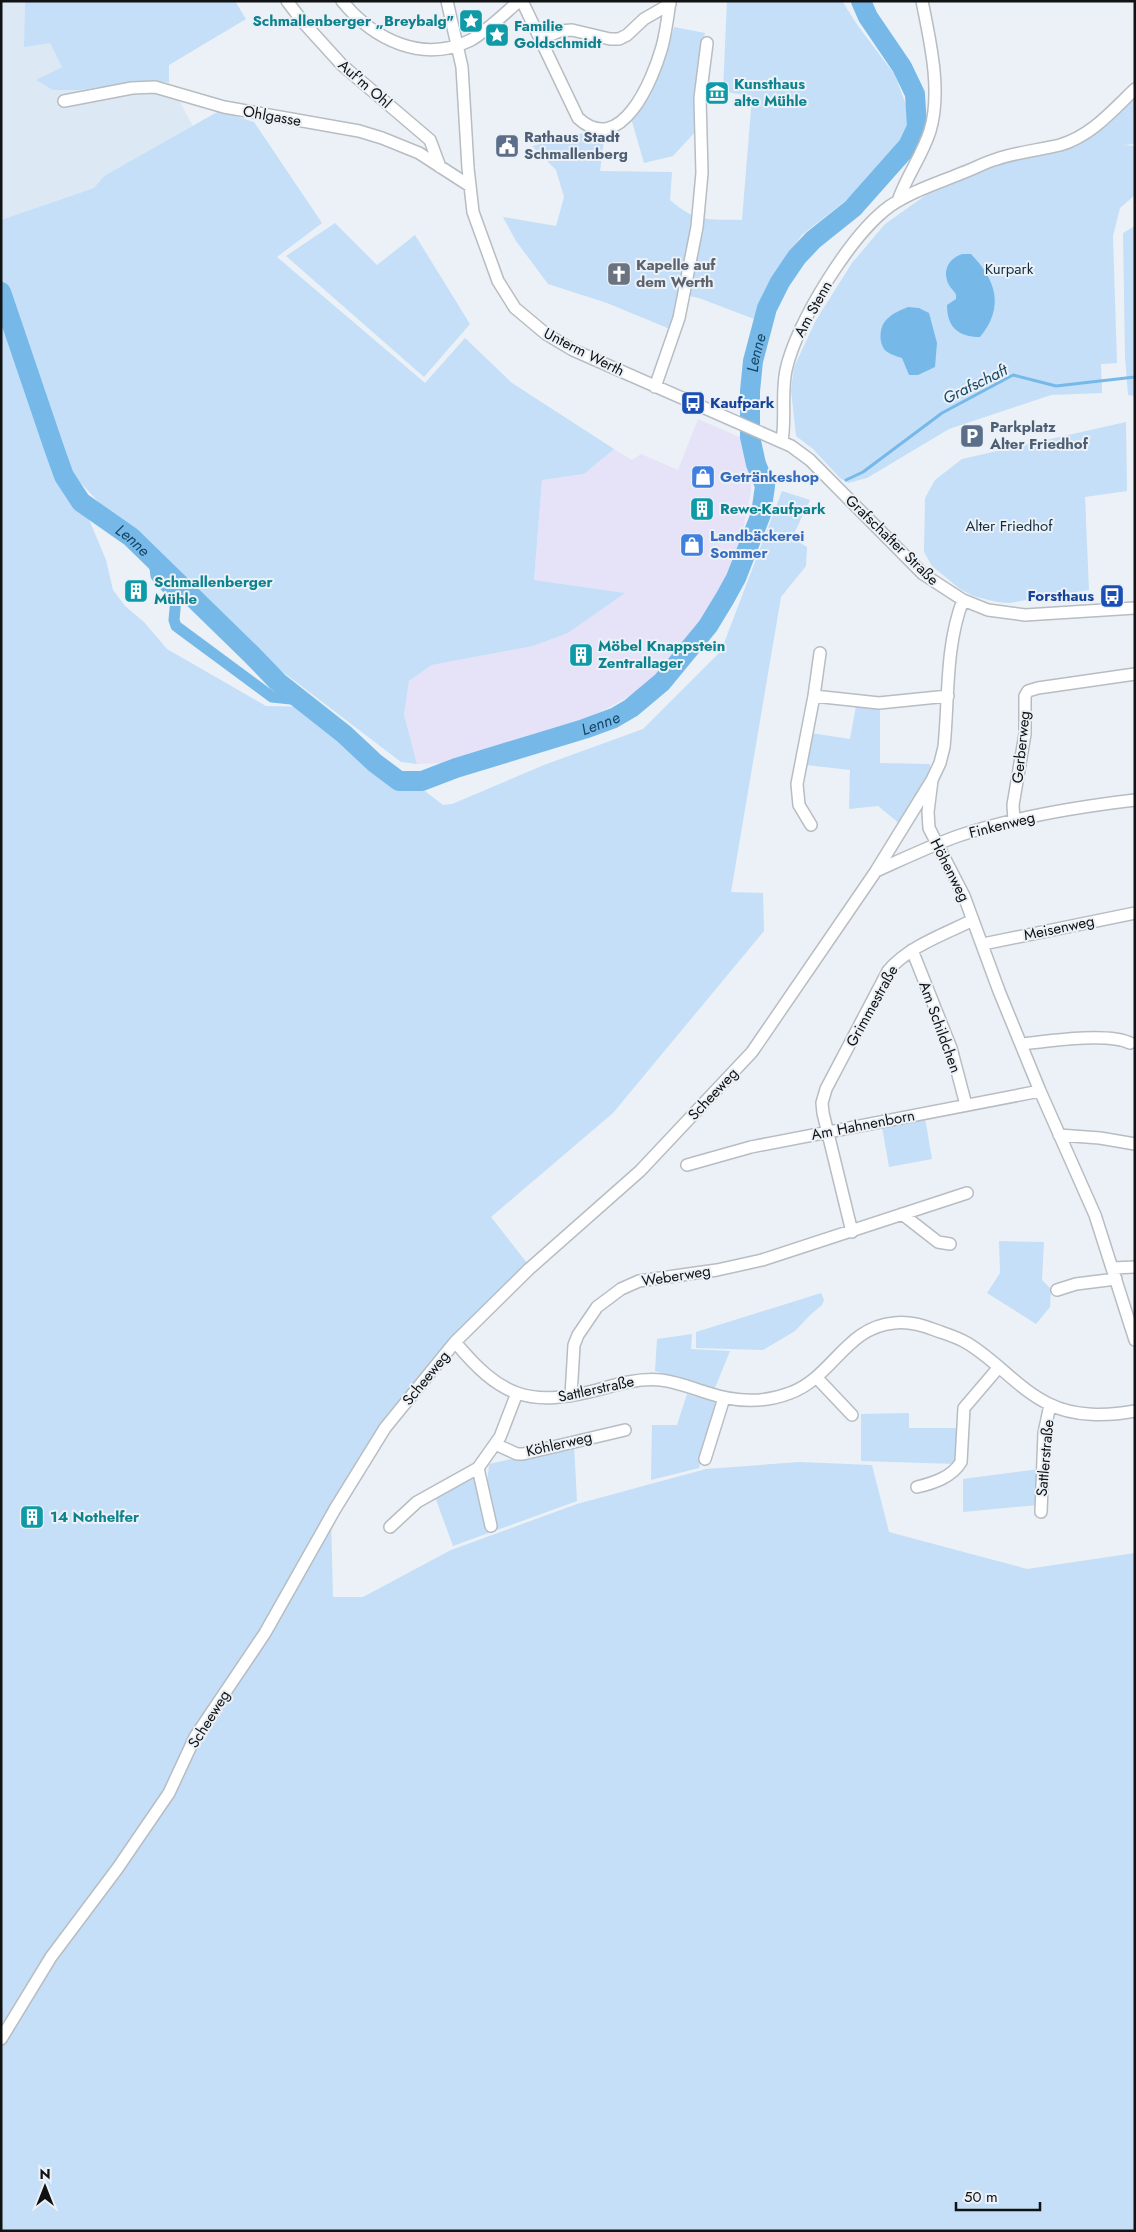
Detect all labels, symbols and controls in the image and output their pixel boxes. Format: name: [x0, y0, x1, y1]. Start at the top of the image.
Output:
place icon: Schmallenberger „Breybalg": [458, 8, 484, 34]
place label: Schmallenberger „Breybalg": [252, 10, 454, 32]
place label: Familie Goldschmidt: [514, 15, 602, 54]
place icon: Familie Goldschmidt: [484, 22, 510, 48]
street label: Auf'm Ohl: [333, 54, 397, 114]
place label: Kunsthaus alte Mühle: [734, 73, 808, 112]
museum icon: Kunsthaus alte Mühle: [704, 80, 730, 106]
street label: Ohlgasse: [241, 100, 303, 132]
place label: Rathaus Stadt Schmallenberg: [524, 126, 628, 165]
public building icon: Rathaus Stadt Schmallenberg: [494, 133, 520, 159]
place label: Kapelle auf dem Werth: [636, 254, 716, 293]
park label: Kurpark: [985, 258, 1034, 280]
church icon: Kapelle auf dem Werth: [606, 261, 632, 287]
street label: Am Stenn: [788, 277, 838, 341]
street label: Unterm Werth: [540, 322, 628, 382]
water label: Lenne: [740, 331, 771, 373]
water label: Grafschaft: [939, 358, 1012, 410]
bus stop icon: Kaufpark: [680, 390, 706, 416]
place label: Kaufpark: [710, 392, 775, 414]
place label: Parkplatz Alter Friedhof: [989, 416, 1089, 455]
parking icon: Parkplatz Alter Friedhof: [959, 423, 985, 449]
shop icon: Getränkeshop: [690, 464, 716, 490]
place label: Getränkeshop: [720, 466, 819, 488]
street label: Grafschafter Straße: [840, 490, 944, 591]
building icon: Rewe-Kaufpark: [689, 496, 715, 522]
place label: Rewe-Kaufpark: [720, 498, 826, 520]
park label: Alter Friedhof: [965, 515, 1053, 537]
water label: Lenne: [111, 518, 156, 561]
place label: Landbäckerei Sommer: [710, 525, 804, 564]
shop icon: Landbäckerei Sommer: [679, 532, 705, 558]
place label: Schmallenberger Mühle: [154, 571, 274, 610]
building icon: Schmallenberger Mühle: [123, 578, 149, 604]
bus stop icon: Forsthaus: [1099, 583, 1125, 609]
place label: Forsthaus: [1027, 585, 1094, 607]
place label: Möbel Knappstein Zentrallager: [598, 635, 725, 674]
building icon: Möbel Knappstein Zentrallager: [568, 642, 594, 668]
water label: Lenne: [578, 706, 624, 741]
street label: Gerberweg: [1006, 710, 1036, 784]
street label: Finkenweg: [967, 806, 1037, 844]
street label: Höhenweg: [925, 834, 975, 906]
street label: Meisenweg: [1022, 910, 1096, 946]
street label: Grimmestraße: [841, 961, 904, 1051]
street label: Am Schildchen: [913, 978, 967, 1076]
street label: Scheeweg: [683, 1063, 743, 1125]
street label: Am Hahnenborn: [809, 1104, 917, 1146]
street label: Weberweg: [640, 1260, 712, 1292]
street label: Scheeweg: [397, 1346, 455, 1410]
street label: Sattlerstraße: [556, 1370, 636, 1408]
street label: Sattlerstraße: [1031, 1418, 1059, 1497]
street label: Köhlerweg: [524, 1426, 594, 1462]
building icon: 14 Nothelfer: [19, 1504, 45, 1530]
place label: 14 Nothelfer: [50, 1506, 140, 1528]
street label: Scheeweg: [183, 1686, 235, 1752]
north arrow: [20, 2162, 70, 2212]
text: N: [39, 2164, 51, 2184]
scale bar: [956, 2180, 1040, 2212]
text: 50 m: [964, 2186, 998, 2208]

